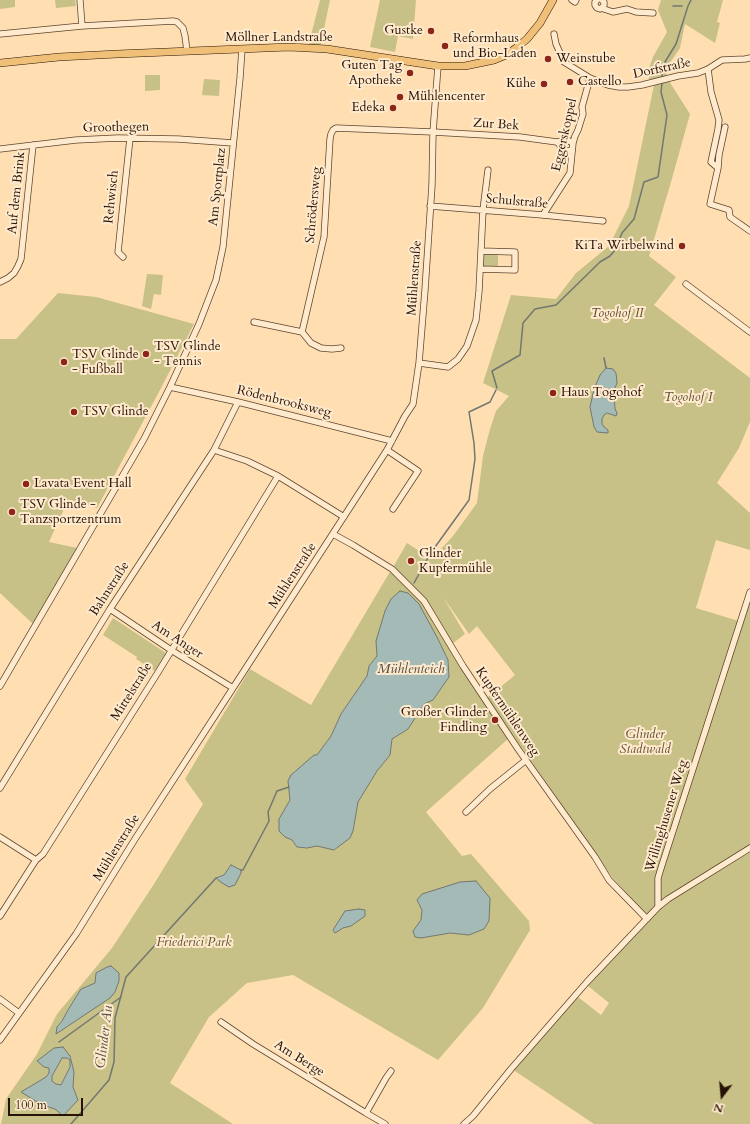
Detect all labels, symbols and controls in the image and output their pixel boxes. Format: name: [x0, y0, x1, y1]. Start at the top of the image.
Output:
place label: Gustke: [384, 23, 423, 39]
marker: Gustke: [426, 26, 436, 36]
street label: Möllner Landstraße: [225, 30, 333, 46]
place label: Reformhaus und Bio-Laden: [453, 31, 537, 62]
marker: Reformhaus und Bio-Laden: [440, 41, 450, 51]
place label: Weinstube: [556, 51, 616, 67]
marker: Weinstube: [543, 54, 553, 64]
street label: Dorfstraße: [632, 55, 692, 83]
place label: Guten Tag Apotheke: [341, 58, 402, 89]
marker: Guten Tag Apotheke: [405, 68, 415, 78]
place label: Castello: [578, 74, 622, 90]
place label: Kühe: [506, 76, 536, 92]
marker: Castello: [565, 77, 575, 87]
marker: Kühe: [539, 79, 549, 89]
place label: Mühlencenter: [408, 89, 485, 105]
marker: Mühlencenter: [395, 92, 405, 102]
street label: Eggerskoppel: [549, 97, 581, 173]
place label: Edeka: [352, 100, 385, 116]
marker: Edeka: [388, 103, 398, 113]
street label: Zur Bek: [472, 116, 520, 134]
street label: Groothegen: [82, 120, 150, 136]
street label: Am Sportplatz: [206, 147, 230, 227]
street label: Auf dem Brink: [5, 151, 29, 235]
street label: Schrödersweg: [303, 166, 325, 244]
street label: Rehwisch: [101, 170, 123, 224]
street label: Schulstraße: [485, 192, 549, 212]
place label: KiTa Wirbelwind: [575, 238, 674, 254]
street label: Mühlenstraße: [405, 240, 425, 316]
marker: KiTa Wirbelwind: [677, 241, 687, 251]
park label: Togohof II: [591, 306, 643, 322]
place label: TSV Glinde - Tennis: [154, 339, 221, 370]
place label: TSV Glinde - Fußball: [72, 347, 139, 378]
marker: TSV Glinde - Tennis: [141, 349, 151, 359]
marker: TSV Glinde - Fußball: [59, 357, 69, 367]
street label: Rödenbrooksweg: [235, 383, 333, 421]
place label: Haus Togohof: [561, 385, 641, 401]
marker: Haus Togohof: [548, 388, 558, 398]
park label: Togohof I: [664, 390, 712, 406]
place label: TSV Glinde: [82, 404, 149, 420]
marker: TSV Glinde: [69, 407, 79, 417]
place label: Lavata Event Hall: [34, 476, 131, 492]
marker: Lavata Event Hall: [21, 479, 31, 489]
place label: TSV Glinde - Tanzsportzentrum: [20, 497, 122, 528]
marker: TSV Glinde - Tanzsportzentrum: [7, 507, 17, 517]
street label: Mühlenstraße: [266, 540, 320, 612]
place label: Glinder Kupfermühle: [419, 546, 492, 577]
marker: Glinder Kupfermühle: [406, 556, 416, 566]
street label: Bahnstraße: [87, 559, 133, 619]
street label: Am Anger: [148, 618, 206, 662]
street label: Mittelstraße: [108, 660, 156, 724]
water label: Mühlenteich: [377, 662, 445, 678]
street label: Kupfermühlenweg: [472, 665, 542, 759]
place label: Großer Glinder Findling: [401, 705, 487, 736]
marker: Großer Glinder Findling: [490, 715, 500, 725]
park label: Glinder Stadtwald: [619, 727, 671, 758]
street label: Willinghusener Weg: [643, 758, 691, 874]
street label: Mühlenstraße: [90, 812, 144, 884]
park label: Friederici Park: [156, 935, 232, 951]
water label: Glinder Au: [93, 1005, 117, 1069]
street label: Am Berge: [271, 1037, 327, 1081]
north arrow: [702, 1076, 742, 1116]
scale bar: [10, 1090, 85, 1116]
text: 100 m: [15, 1097, 47, 1113]
text: N: [712, 1099, 725, 1117]

